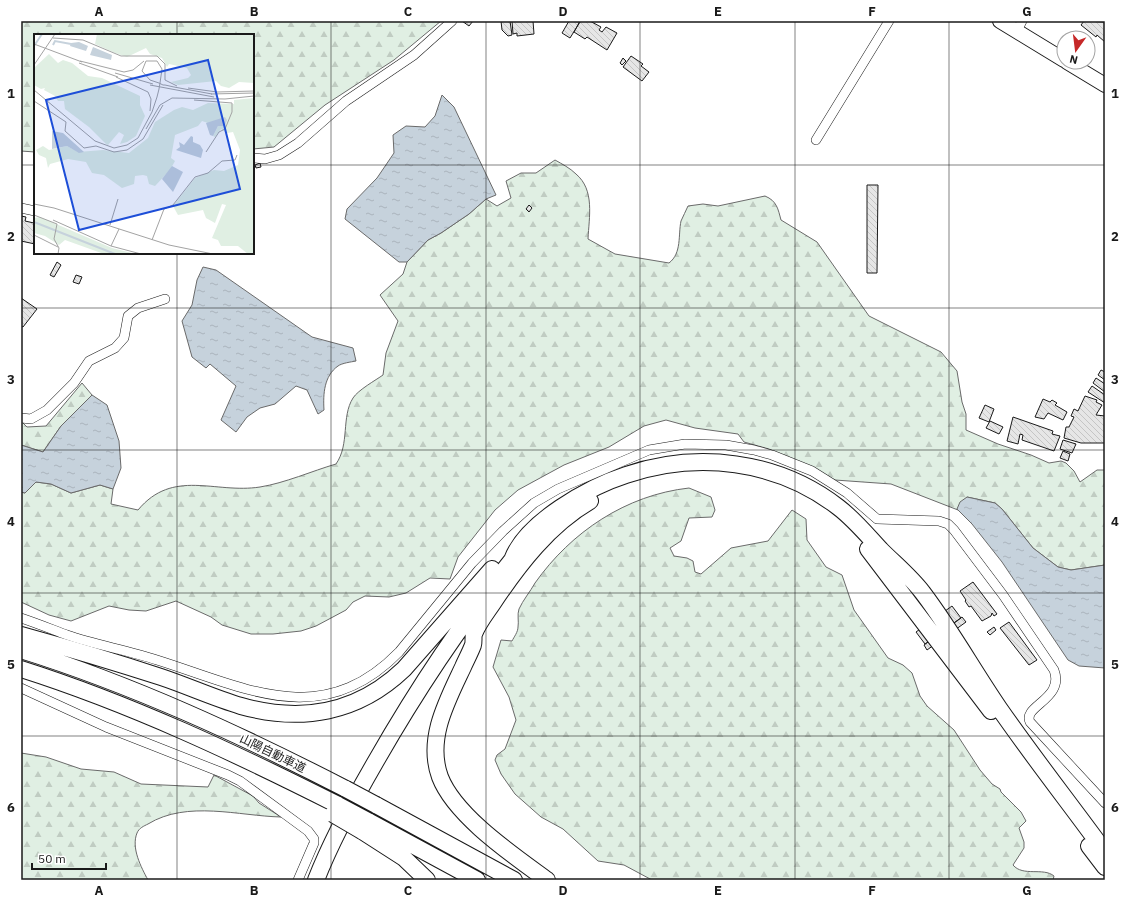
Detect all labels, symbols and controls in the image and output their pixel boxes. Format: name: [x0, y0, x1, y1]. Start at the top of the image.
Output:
text: A: [95, 3, 104, 20]
text: B: [250, 3, 259, 20]
text: C: [404, 3, 413, 20]
text: D: [558, 3, 568, 20]
text: E: [714, 3, 722, 20]
text: F: [868, 3, 876, 20]
text: G: [1022, 3, 1032, 20]
north arrow: [1056, 30, 1096, 70]
inset map: [34, 34, 254, 254]
text: N: [1068, 52, 1079, 67]
text: 1: [7, 85, 15, 102]
text: 1: [1111, 85, 1119, 102]
text: 2: [7, 228, 15, 245]
text: 2: [1111, 228, 1119, 245]
text: 3: [7, 371, 15, 388]
text: 3: [1111, 371, 1119, 388]
text: 4: [7, 513, 15, 530]
text: 4: [1111, 513, 1119, 530]
text: 5: [7, 656, 15, 673]
text: 5: [1111, 656, 1119, 673]
street label: 山陽自動車道: [237, 730, 309, 776]
text: 6: [7, 799, 15, 816]
text: 6: [1111, 799, 1119, 816]
scale bar: [32, 845, 106, 871]
text: 50 m: [38, 851, 66, 866]
text: A: [95, 882, 104, 899]
text: B: [250, 882, 259, 899]
text: C: [404, 882, 413, 899]
text: D: [558, 882, 568, 899]
text: E: [714, 882, 722, 899]
text: F: [868, 882, 876, 899]
text: G: [1022, 882, 1032, 899]

